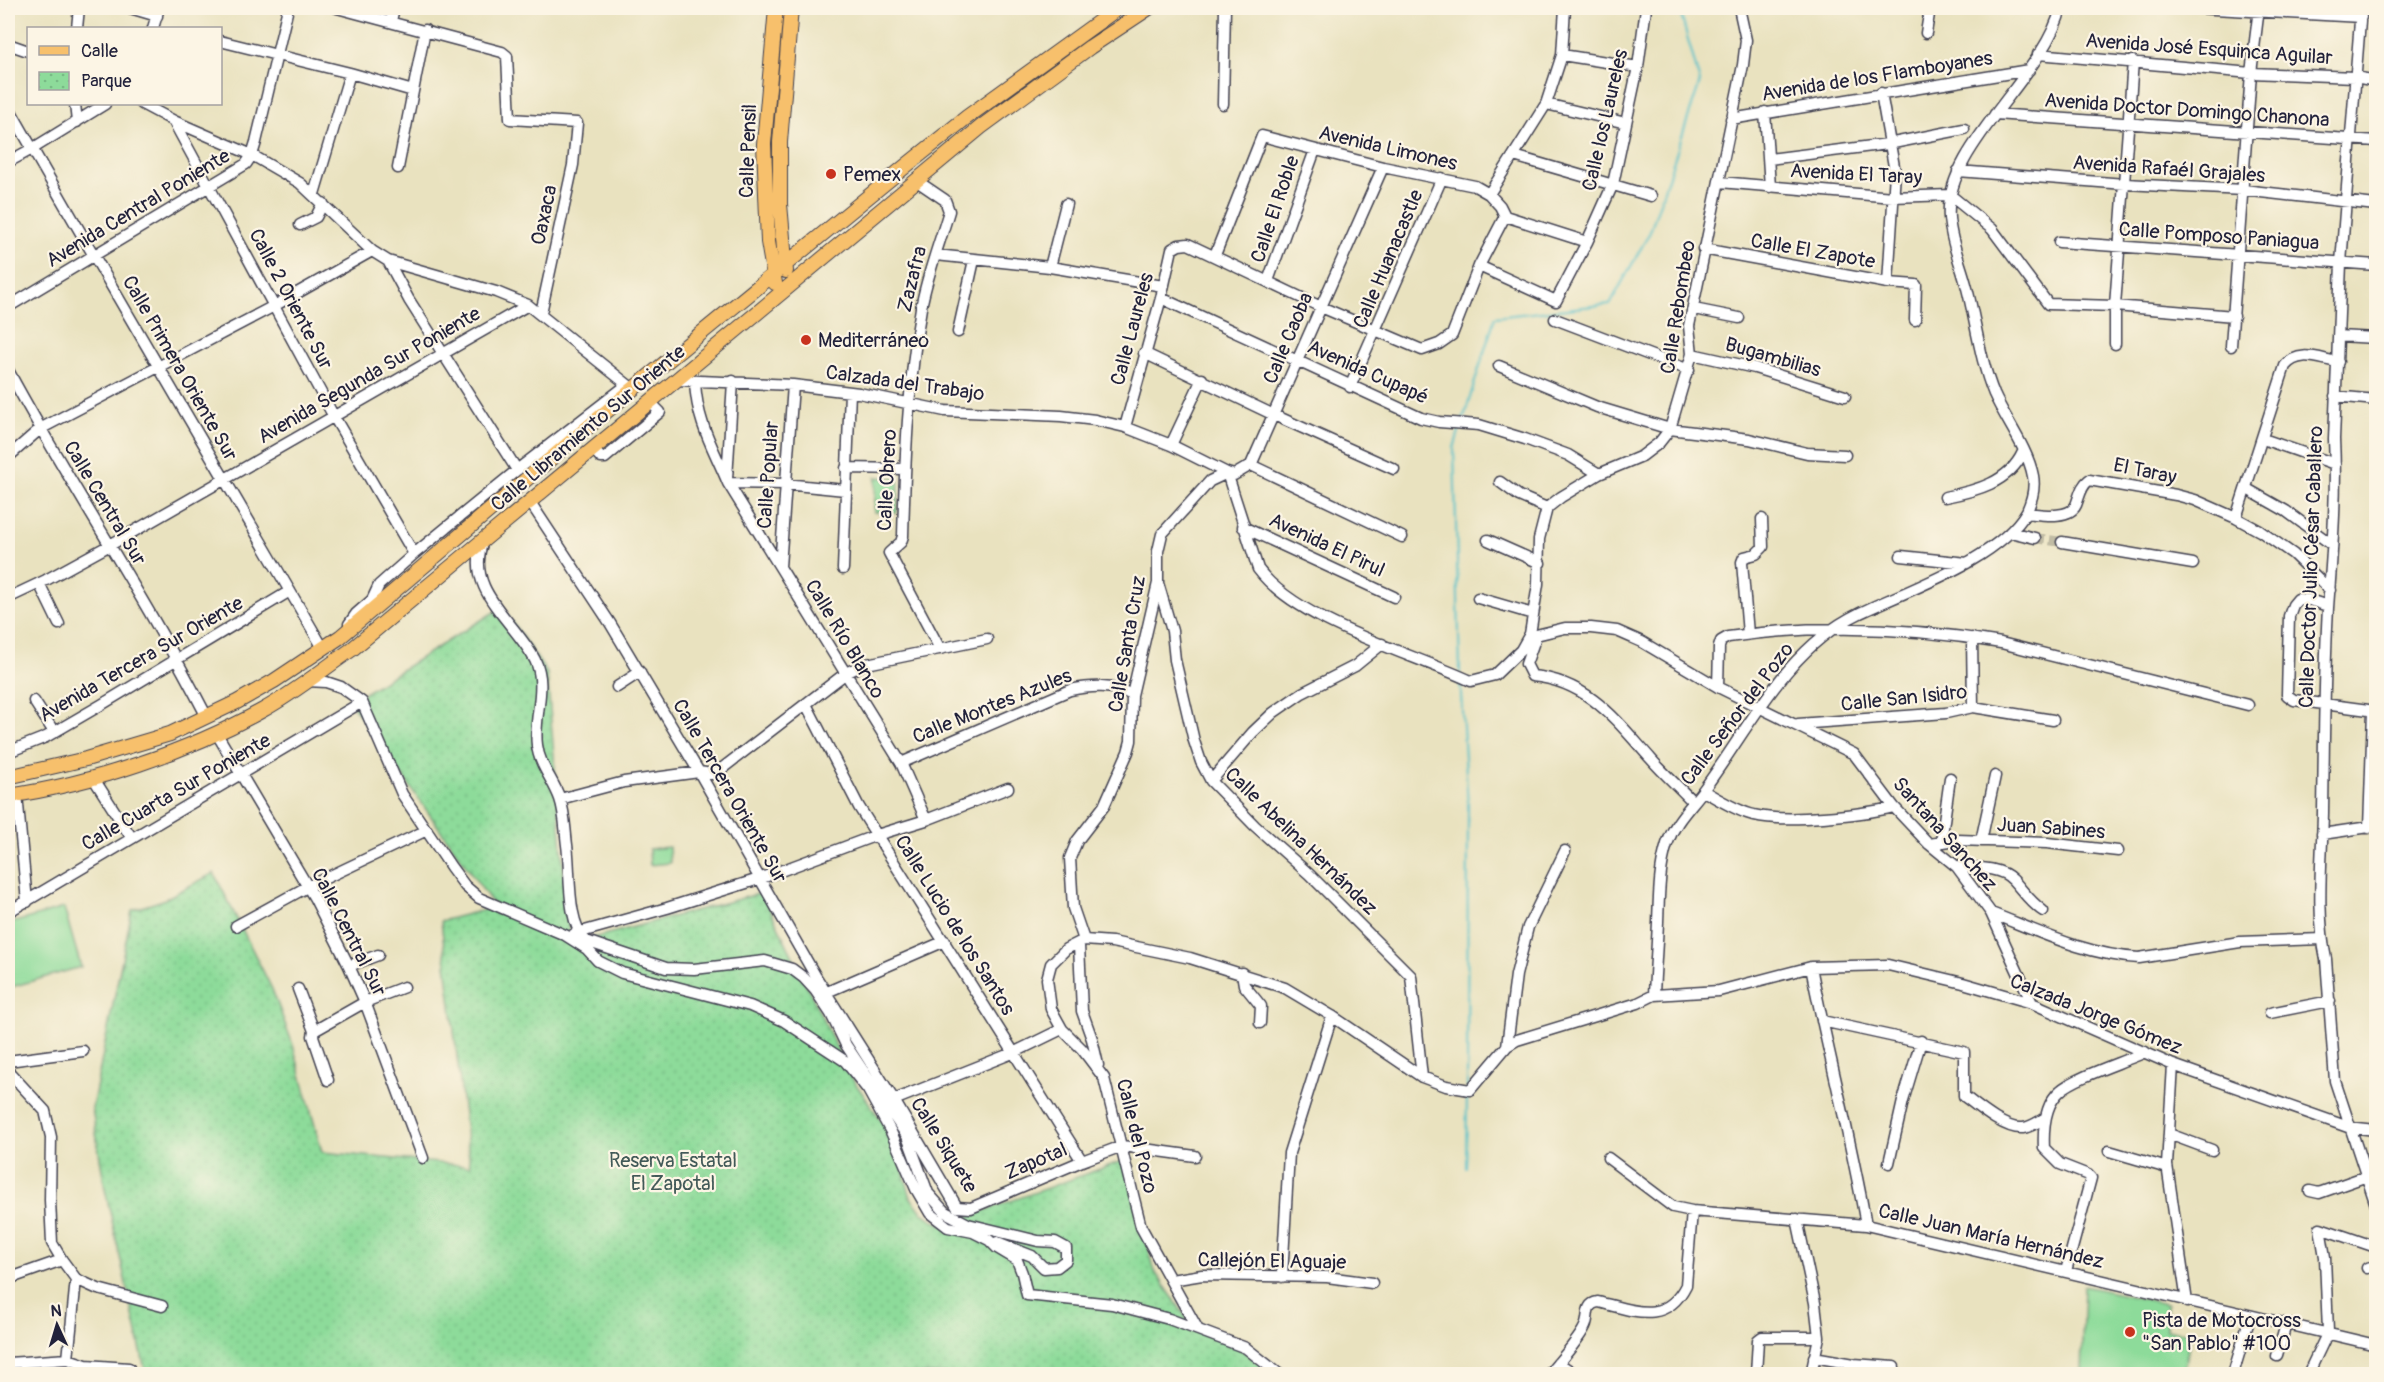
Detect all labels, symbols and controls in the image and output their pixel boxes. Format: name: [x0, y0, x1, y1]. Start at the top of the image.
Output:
legend: [27, 27, 222, 105]
street label: Avenida José Esquinca Aguilar: [2084, 28, 2334, 70]
text: Calle: [81, 40, 118, 63]
street label: Avenida de los Flamboyanes: [1760, 45, 1994, 107]
street label: Calle los Laureles: [1577, 47, 1633, 193]
text: Parque: [81, 70, 131, 93]
street label: Avenida Doctor Domingo Chanona: [2044, 88, 2330, 132]
street label: Calle Pensil: [734, 104, 762, 198]
street label: Avenida Limones: [1316, 120, 1460, 176]
street label: Avenida Central Poniente: [42, 143, 235, 273]
street label: Avenida Rafaél Grajales: [2072, 150, 2266, 188]
street label: Calle El Roble: [1245, 152, 1305, 266]
street label: Avenida El Taray: [1789, 158, 1923, 190]
place label: Pemex: [843, 162, 901, 187]
marker: Pemex: [824, 167, 838, 181]
street label: Oaxaca: [525, 183, 563, 247]
street label: Calle Huanacastle: [1347, 186, 1429, 332]
street label: Calle Pomposo Paniagua: [2118, 217, 2320, 255]
street label: Calle 2 Oriente Sur: [243, 224, 339, 374]
street label: Calle El Zapote: [1749, 228, 1877, 274]
street label: Calle Rebombeo: [1655, 238, 1701, 376]
street label: Zazafra: [892, 243, 932, 315]
street label: Calle Laureles: [1105, 270, 1159, 388]
street label: Calle Primera Oriente Sur: [117, 271, 243, 465]
street label: Calle Caoba: [1258, 289, 1318, 387]
street label: Avenida Segunda Sur Poniente: [253, 301, 485, 449]
place label: Mediterráneo: [818, 328, 929, 353]
street label: Bugambilias: [1722, 331, 1824, 383]
marker: Mediterráneo: [799, 333, 813, 347]
street label: Avenida Cupapé: [1304, 334, 1432, 410]
street label: Calle Libramiento Sur Oriente: [486, 339, 691, 517]
street label: Calzada del Trabajo: [824, 359, 986, 407]
street label: Calle Popular: [752, 420, 784, 530]
street label: Calle Doctor Julio César Caballero: [2294, 425, 2328, 709]
street label: Calle Obrero: [872, 428, 902, 532]
street label: Calle Central Sur: [58, 436, 152, 570]
street label: El Taray: [2111, 452, 2179, 490]
street label: Avenida El Pirul: [1265, 507, 1389, 583]
street label: Calle Santa Cruz: [1103, 574, 1151, 714]
street label: Calle Río Blanco: [800, 575, 891, 703]
street label: Avenida Tercera Sur Oriente: [35, 590, 248, 728]
street label: Calle Señor del Pozo: [1675, 637, 1799, 790]
street label: Calle Montes Azules: [909, 663, 1075, 749]
street label: Calle San Isidro: [1840, 679, 1969, 717]
street label: Calle Tercera Oriente Sur: [667, 695, 793, 887]
street label: Calle Cuarta Sur Poniente: [77, 728, 275, 856]
street label: Calle Abelina Hernández: [1220, 762, 1382, 920]
street label: Santana Sanchez: [1887, 772, 2003, 896]
street label: Juan Sabines: [1996, 812, 2106, 844]
street label: Calle Lucio de los Santos: [889, 830, 1021, 1020]
street label: Calle Central Sur: [306, 864, 392, 1000]
street label: Calzada Jorge Gómez: [2006, 968, 2186, 1060]
street label: Calle del Pozo: [1111, 1076, 1163, 1196]
street label: Calle Siquete: [905, 1093, 983, 1197]
street label: Zapotal: [1001, 1137, 1071, 1185]
park label: Reserva Estatal El Zapotal: [609, 1148, 737, 1196]
street label: Calle Juan María Hernández: [1876, 1198, 2106, 1274]
street label: Callejón El Aguaje: [1197, 1247, 1347, 1275]
north arrow: [27, 1295, 87, 1355]
text: N: [50, 1301, 62, 1321]
place label: Pista de Motocross "San Pablo" #100: [2142, 1308, 2301, 1356]
marker: Pista de Motocross "San Pablo" #100: [2123, 1325, 2137, 1339]

